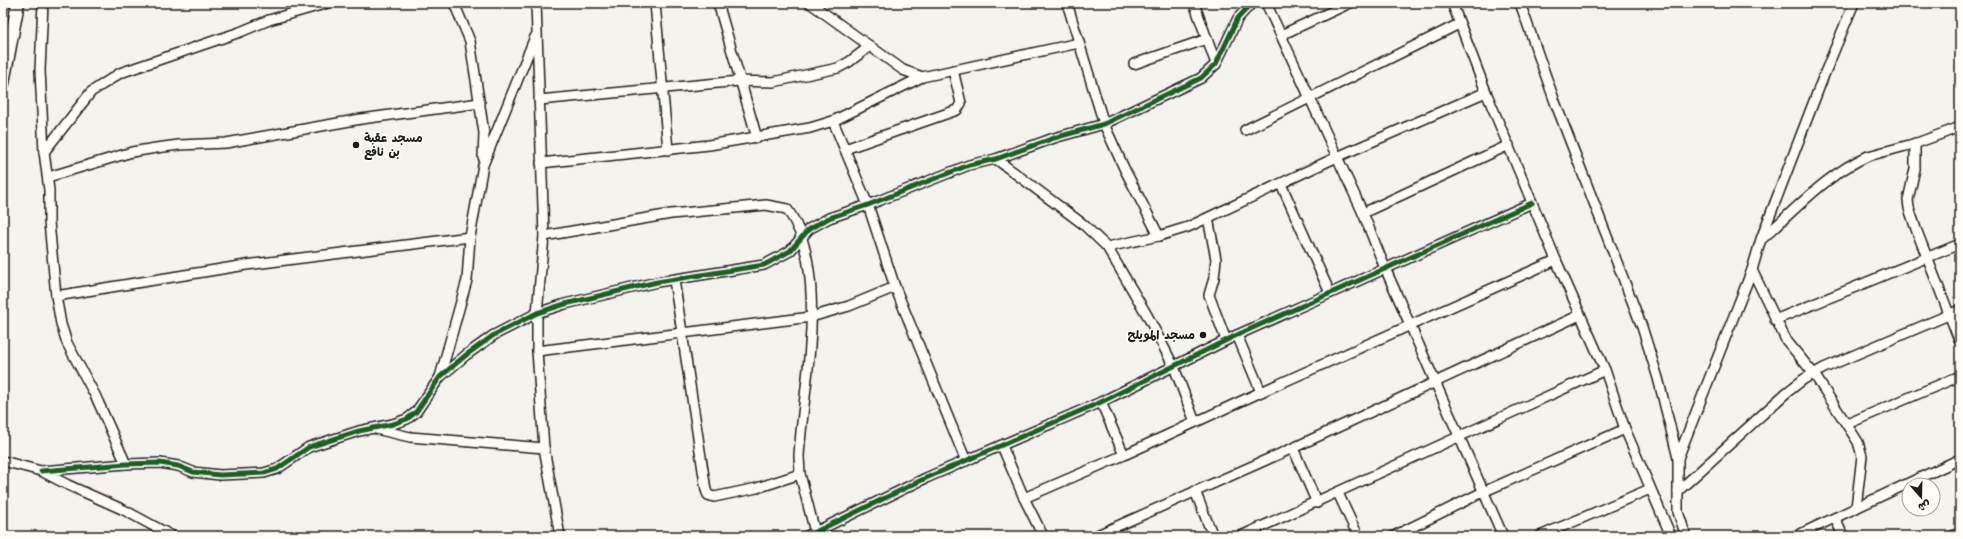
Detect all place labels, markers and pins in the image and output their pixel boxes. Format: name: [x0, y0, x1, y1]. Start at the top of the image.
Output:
place label: مسجد عقبة بن نافع: [364, 130, 423, 161]
marker: مسجد عقبة بن نافع: [351, 140, 361, 150]
place label: مسجد المويلح: [1128, 327, 1195, 344]
marker: مسجد المويلح: [1198, 330, 1208, 340]

